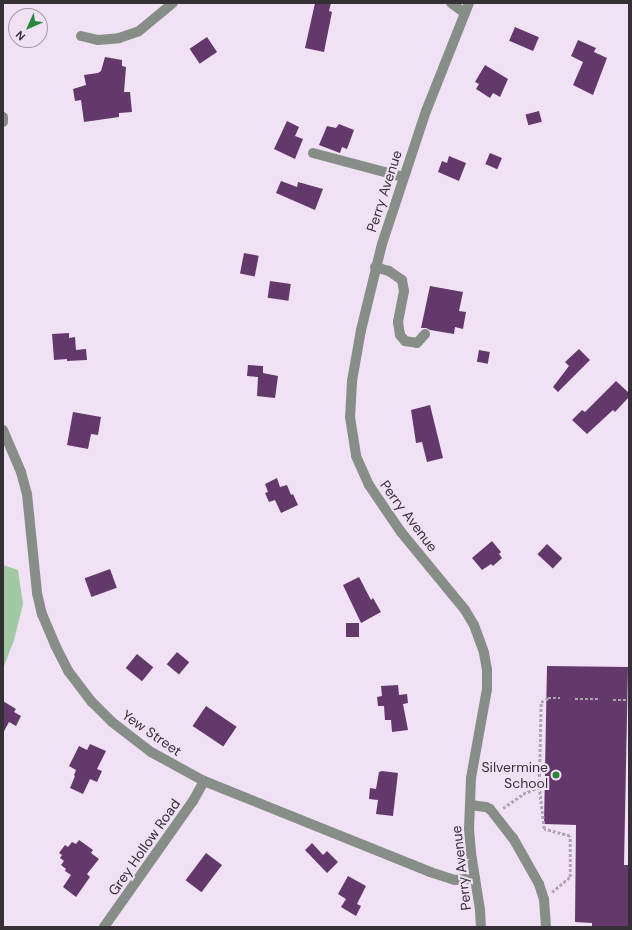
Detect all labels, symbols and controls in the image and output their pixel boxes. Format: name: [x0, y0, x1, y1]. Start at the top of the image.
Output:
north arrow: [8, 8, 48, 48]
text: N: [12, 28, 28, 44]
street label: Perry Avenue: [363, 148, 405, 234]
street label: Perry Avenue: [377, 477, 441, 555]
street label: Yew Street: [119, 706, 185, 760]
place label: Silvermine School: [481, 759, 548, 792]
marker: Silvermine School: [551, 770, 561, 780]
street label: Grey Hollow Road: [104, 796, 184, 898]
street label: Perry Avenue: [447, 825, 475, 911]

